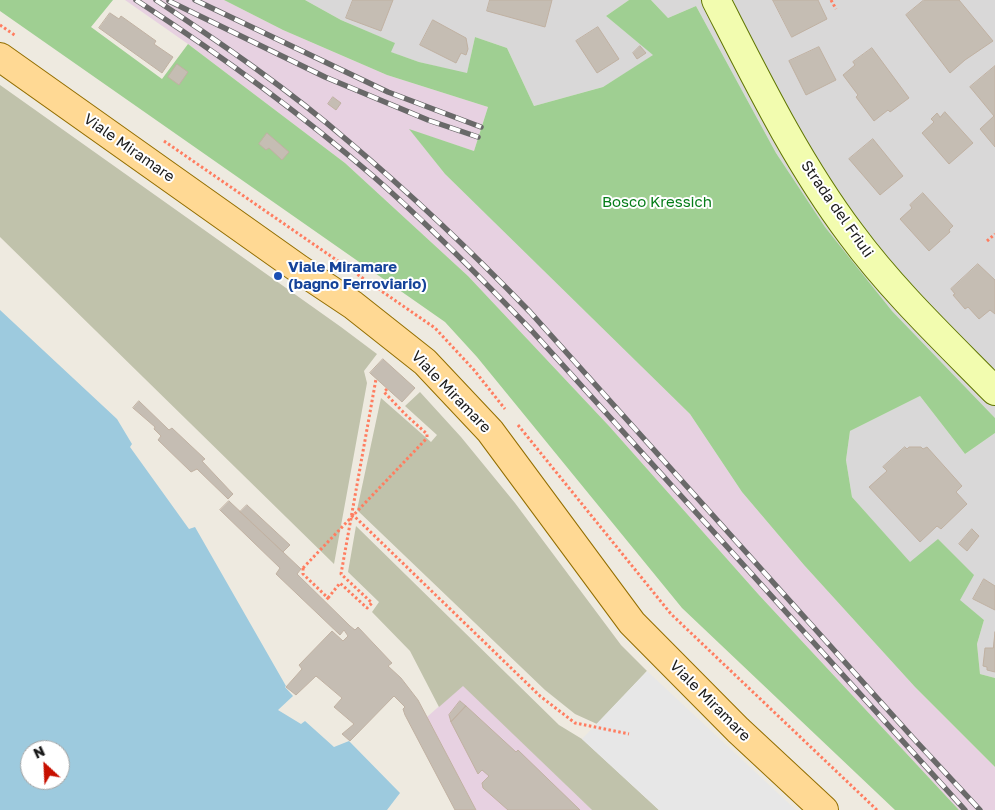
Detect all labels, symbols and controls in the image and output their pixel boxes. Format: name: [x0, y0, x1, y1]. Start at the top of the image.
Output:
street label: Viale Miramare: [80, 110, 178, 186]
street label: Strada del Friuli: [797, 157, 877, 261]
park label: Bosco Kressich: [602, 193, 712, 211]
place label: Viale Miramare (bagno Ferroviario): [288, 258, 427, 293]
marker: Viale Miramare (bagno Ferroviario): [272, 270, 284, 282]
street label: Viale Miramare: [407, 347, 495, 437]
street label: Viale Miramare: [666, 657, 754, 745]
north arrow: [20, 740, 70, 790]
text: N: [30, 742, 47, 762]

